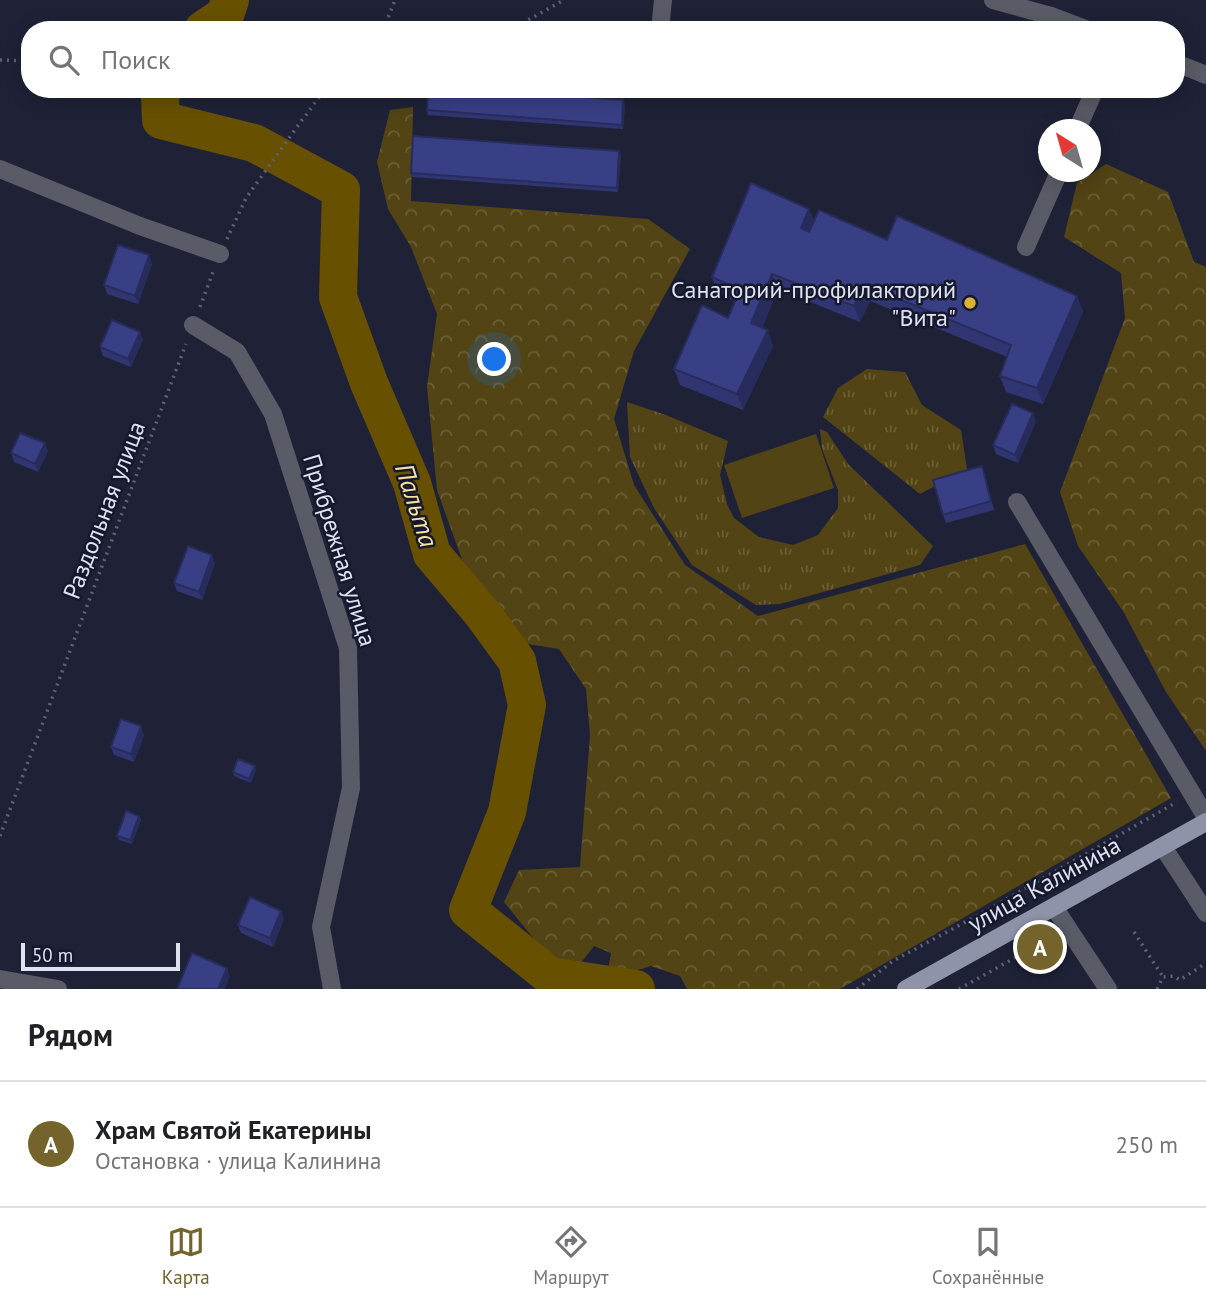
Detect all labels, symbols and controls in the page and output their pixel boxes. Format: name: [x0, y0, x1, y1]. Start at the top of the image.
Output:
search box: [21, 21, 1185, 98]
icon: search: [45, 41, 83, 79]
text: Поиск: [101, 43, 170, 76]
north arrow: [1038, 119, 1101, 182]
place label: Санаторий-профилакторий "Вита": [671, 274, 956, 333]
marker: Санаторий-профилакторий "Вита": [962, 295, 978, 311]
your location: [477, 342, 511, 376]
street label: Раздольная улица: [56, 417, 152, 603]
street label: Прибрежная улица: [296, 450, 384, 650]
water label: Пальта: [388, 459, 446, 551]
street label: улица Калинина: [962, 829, 1126, 939]
pin: A: [1017, 921, 1063, 973]
scale bar: [21, 940, 180, 972]
text: 50 m: [32, 943, 73, 967]
text: Рядом: [28, 1015, 113, 1054]
text: Храм Святой Екатерины: [95, 1113, 372, 1146]
text: A: [44, 1130, 58, 1159]
text: 250 m: [1116, 1130, 1178, 1159]
text: Остановка · улица Калинина: [95, 1146, 381, 1175]
tab: Карта: [162, 1223, 210, 1289]
tab: Маршрут: [533, 1223, 609, 1289]
tab: Сохранённые: [932, 1223, 1044, 1289]

